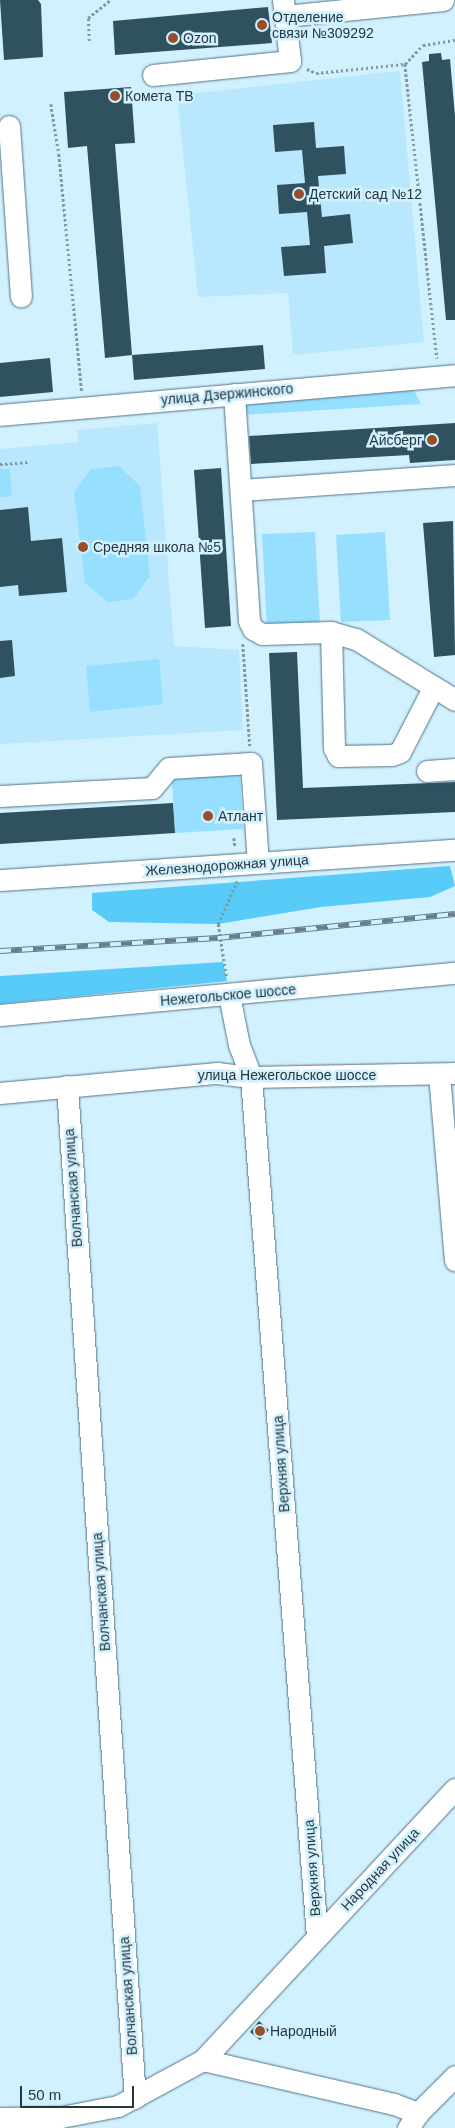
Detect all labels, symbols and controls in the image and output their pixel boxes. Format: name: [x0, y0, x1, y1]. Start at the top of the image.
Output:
place label: Отделение связи №309292: [272, 9, 374, 41]
marker: Отделение связи №309292: [256, 19, 268, 31]
place label: Ozon: [183, 30, 216, 46]
marker: Ozon: [167, 32, 179, 44]
place label: Комета ТВ: [125, 88, 194, 104]
marker: Комета ТВ: [109, 90, 121, 102]
place label: Детский сад №12: [309, 186, 422, 202]
marker: Детский сад №12: [293, 188, 305, 200]
street label: улица Дзержинского: [160, 380, 294, 408]
place label: Айсберг: [369, 432, 422, 448]
marker: Айсберг: [426, 434, 438, 446]
place label: Средняя школа №5: [93, 539, 221, 555]
marker: Средняя школа №5: [77, 541, 89, 553]
place label: Атлант: [218, 808, 263, 824]
marker: Атлант: [202, 810, 214, 822]
street label: Железнодорожная улица: [145, 851, 309, 879]
street label: Нежегольское шоссе: [159, 981, 297, 1009]
street label: улица Нежегольское шоссе: [198, 1067, 376, 1083]
street label: Волчанская улица: [60, 1128, 86, 1248]
street label: Верхняя улица: [269, 1415, 293, 1513]
street label: Волчанская улица: [88, 1532, 114, 1652]
street label: Верхняя улица: [300, 1819, 324, 1917]
street label: Народная улица: [337, 1824, 423, 1914]
street label: Волчанская улица: [115, 1936, 141, 2056]
place label: Народный: [270, 2023, 337, 2039]
marker: Народный: [254, 2025, 266, 2037]
scale bar: [22, 2076, 136, 2108]
text: 50 m: [28, 2086, 61, 2103]

